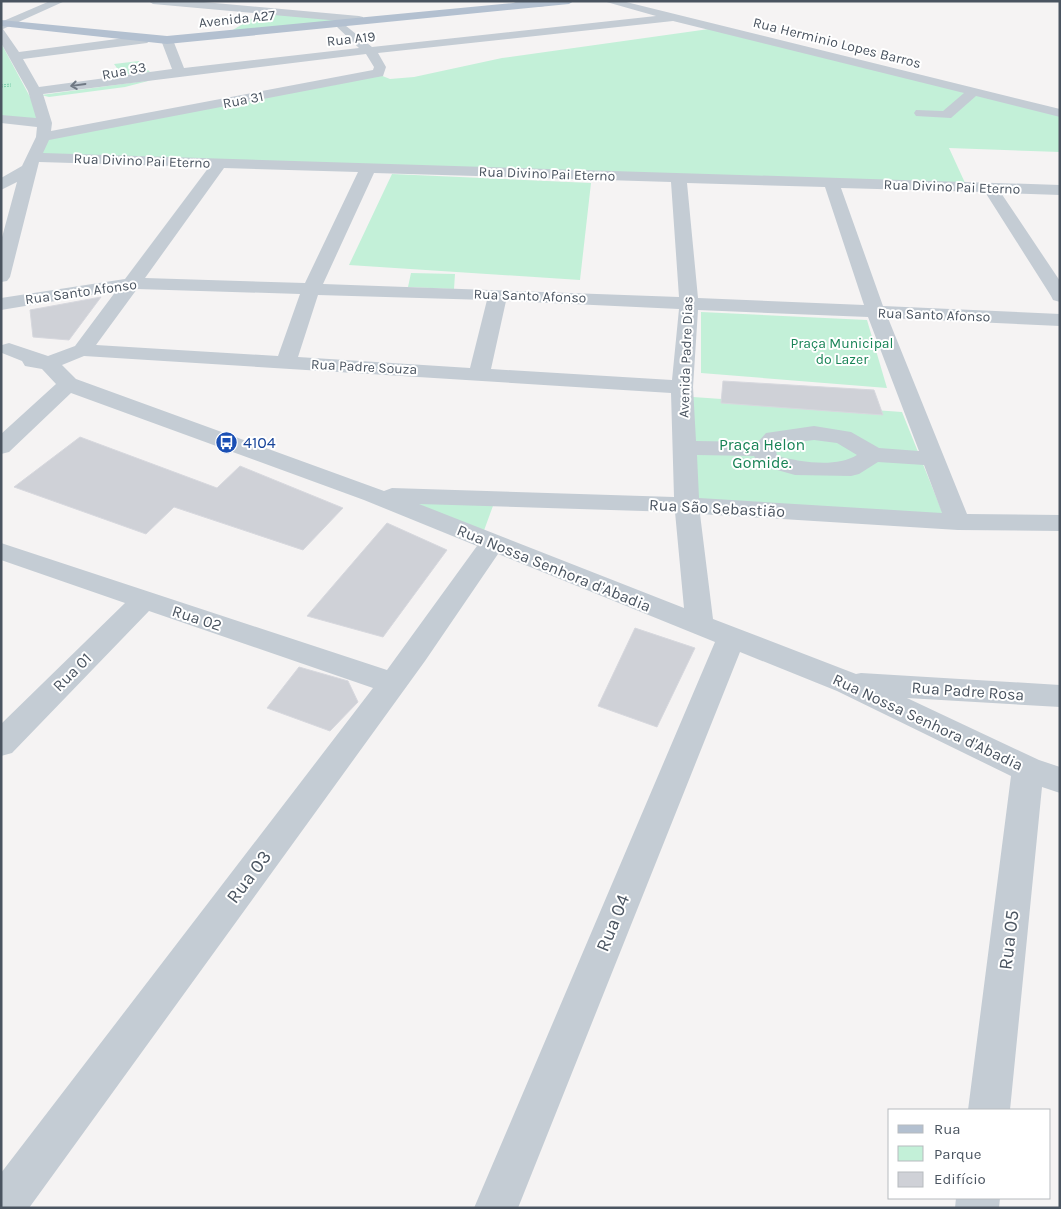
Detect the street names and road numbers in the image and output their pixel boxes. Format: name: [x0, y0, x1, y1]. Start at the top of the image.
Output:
street label: Avenida A27: [198, 6, 276, 31]
street label: Rua Herminio Lopes Barros: [751, 14, 923, 72]
street label: Rua A19: [326, 28, 376, 50]
street label: Rua 33: [100, 58, 148, 84]
street label: Rua 31: [221, 88, 265, 112]
street label: Rua Divino Pai Eterno: [73, 150, 211, 172]
street label: Rua Divino Pai Eterno: [478, 163, 616, 185]
street label: Rua Divino Pai Eterno: [883, 176, 1021, 198]
street label: Rua Santo Afonso: [24, 276, 138, 308]
street label: Rua Santo Afonso: [473, 286, 587, 306]
street label: Avenida Padre Dias: [675, 296, 697, 418]
street label: Rua Santo Afonso: [877, 305, 991, 325]
street label: Rua Padre Souza: [310, 356, 418, 378]
street label: Rua São Sebastião: [649, 495, 785, 521]
street label: Rua Nossa Senhora d'Abadia: [454, 520, 654, 616]
street label: Rua 02: [170, 601, 224, 635]
street label: Rua 01: [49, 649, 95, 695]
street label: Rua Nossa Senhora d'Abadia: [830, 669, 1026, 775]
street label: Rua Padre Rosa: [911, 678, 1025, 704]
street label: Rua 03: [222, 846, 276, 908]
street label: Rua 04: [592, 891, 635, 955]
street label: Rua 05: [994, 909, 1024, 971]

